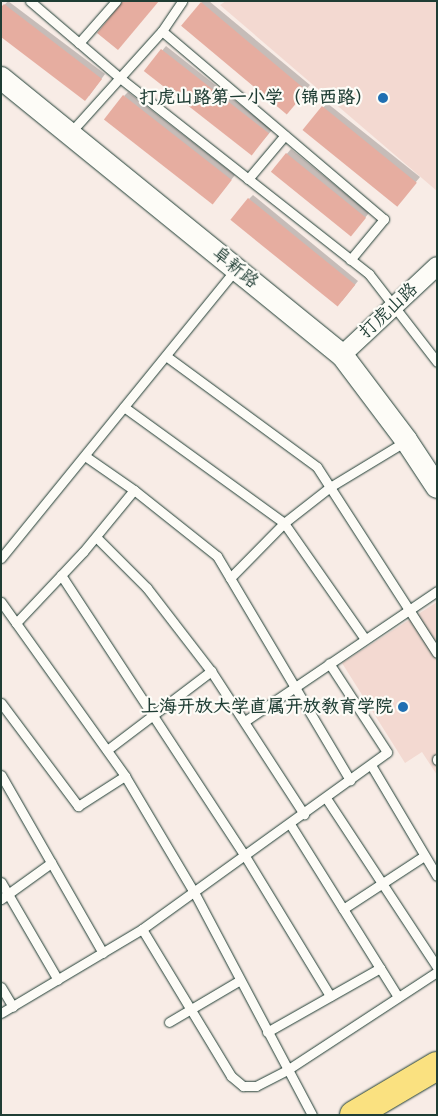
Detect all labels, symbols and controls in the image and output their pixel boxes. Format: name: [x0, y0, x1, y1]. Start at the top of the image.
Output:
place label: 打虎山路第一小学（锦西路）: [139, 87, 373, 109]
marker: 打虎山路第一小学（锦西路）: [377, 92, 389, 104]
street label: 阜新路: [207, 243, 263, 293]
street label: 打虎山路: [355, 279, 423, 343]
place label: 上海开放大学直属开放教育学院: [141, 696, 393, 718]
marker: 上海开放大学直属开放教育学院: [397, 701, 409, 713]

